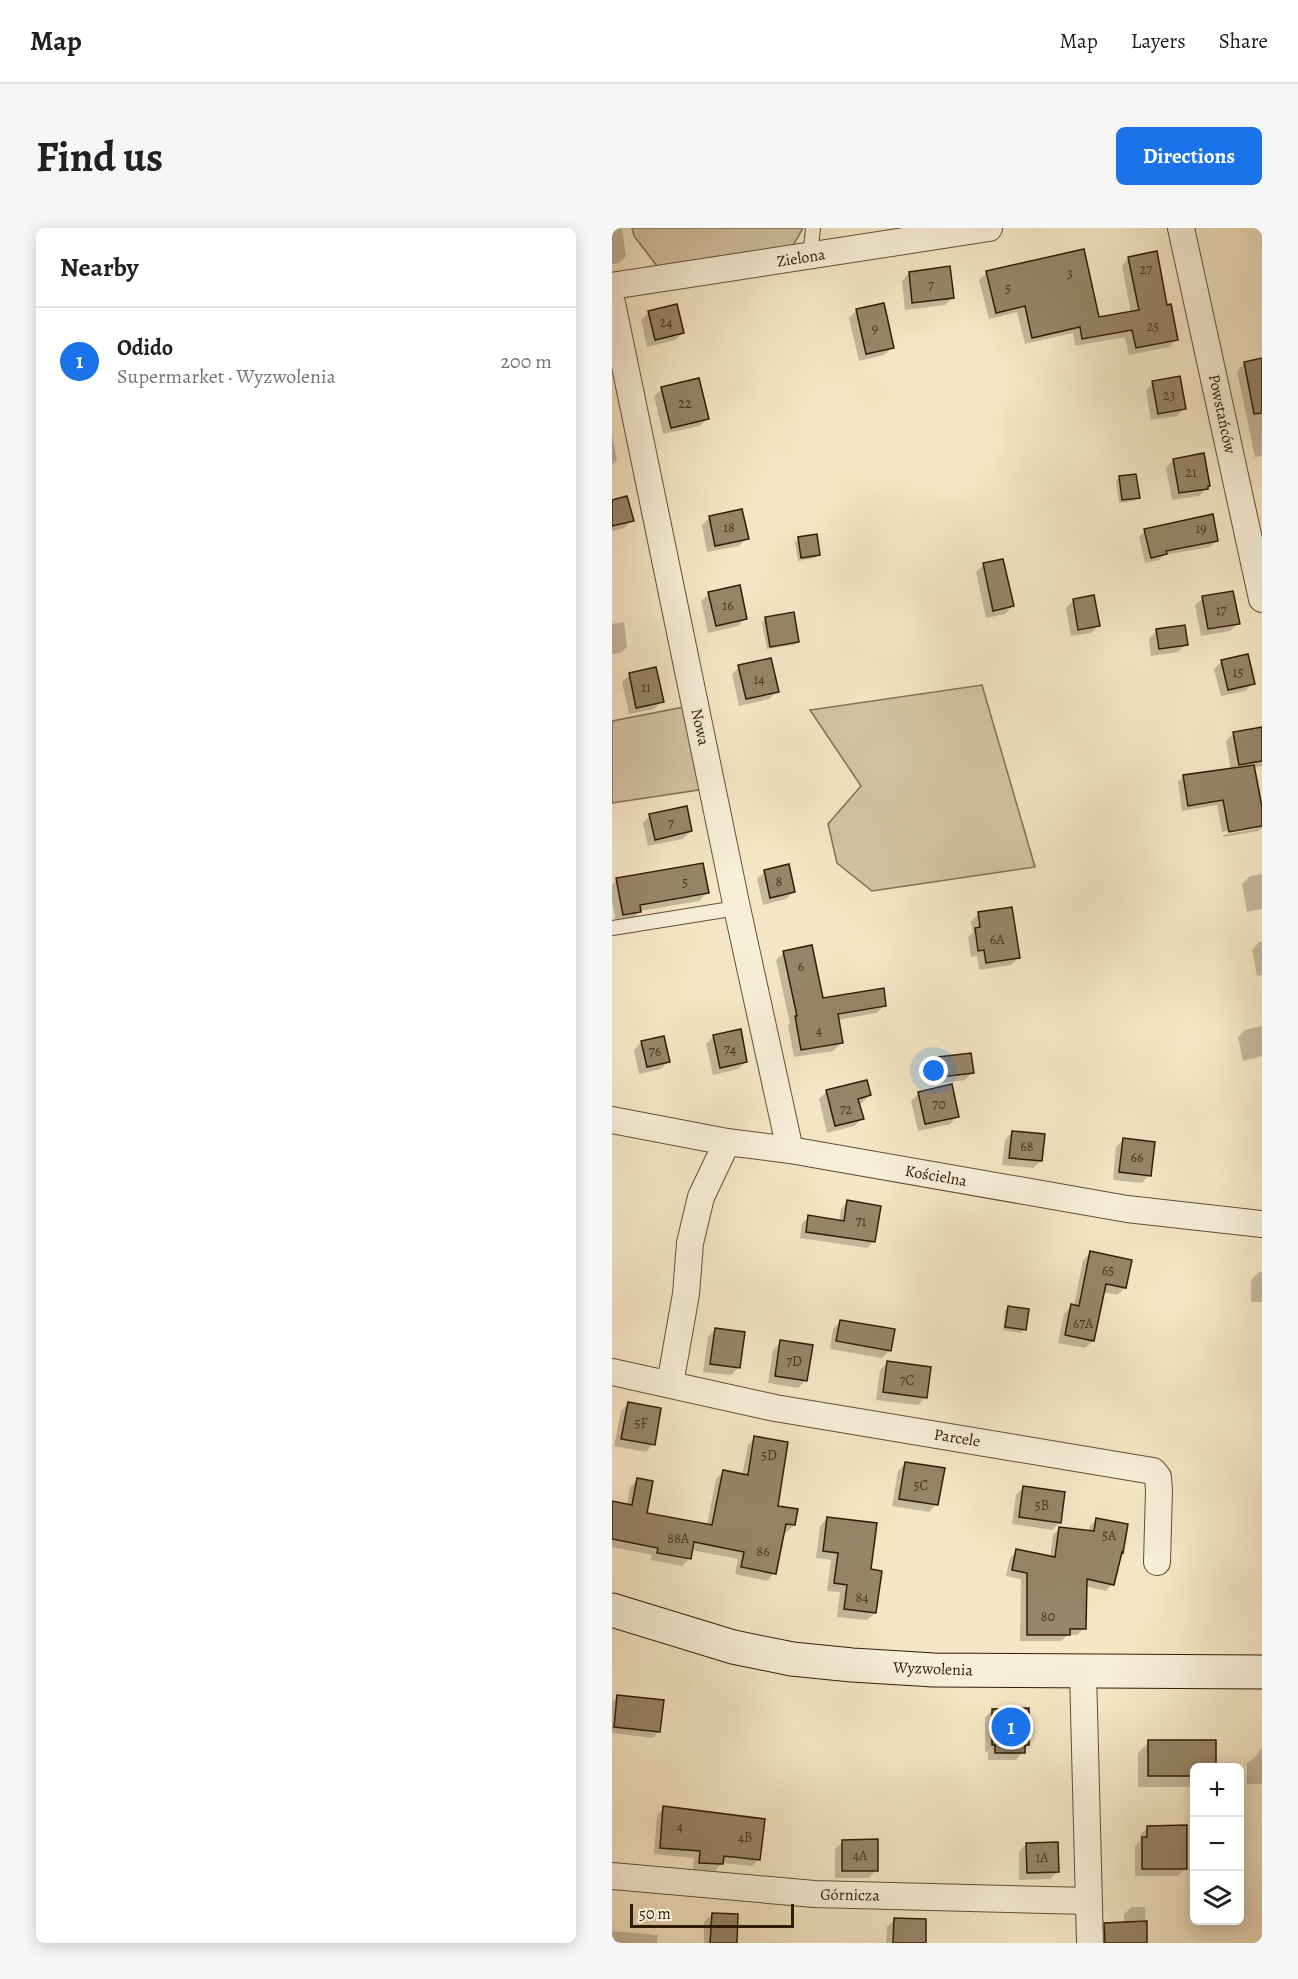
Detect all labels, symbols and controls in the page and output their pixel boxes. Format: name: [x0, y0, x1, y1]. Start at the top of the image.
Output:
text: Map: [30, 22, 82, 60]
text: Map: [1059, 27, 1098, 55]
text: Layers: [1131, 27, 1186, 55]
text: Share: [1219, 27, 1268, 55]
button: Directions: [1116, 127, 1262, 185]
text: Find us: [36, 128, 163, 185]
street label: Zielona: [775, 243, 827, 273]
text: Nearby: [60, 250, 139, 285]
house number: 27: [1140, 260, 1152, 279]
house number: 3: [1067, 264, 1073, 283]
house number: 7: [928, 276, 934, 295]
house number: 5: [1005, 279, 1011, 298]
house number: 24: [660, 313, 673, 332]
house number: 25: [1147, 317, 1159, 336]
house number: 9: [872, 319, 878, 338]
text: Odido: [117, 333, 173, 363]
text: 1: [76, 348, 83, 375]
text: 200 m: [501, 348, 552, 375]
text: Supermarket · Wyzwolenia: [117, 363, 336, 390]
street label: Powstańców: [1203, 372, 1241, 456]
house number: 23: [1163, 386, 1175, 405]
house number: 22: [678, 394, 692, 413]
house number: 21: [1185, 463, 1197, 482]
house number: 18: [723, 518, 735, 537]
house number: 19: [1195, 519, 1207, 538]
house number: 16: [722, 596, 734, 615]
house number: 17: [1216, 601, 1226, 620]
house number: 15: [1233, 663, 1243, 682]
house number: 14: [753, 670, 765, 689]
house number: 11: [641, 678, 651, 697]
street label: Nowa: [685, 706, 715, 748]
house number: 7: [668, 814, 674, 833]
house number: 8: [776, 872, 783, 891]
house number: 5: [682, 873, 688, 892]
house number: 6A: [990, 930, 1005, 949]
house number: 6: [798, 957, 804, 976]
house number: 4: [816, 1021, 822, 1040]
house number: 74: [724, 1040, 736, 1059]
house number: 76: [649, 1042, 661, 1061]
your location: [919, 1056, 948, 1085]
house number: 70: [932, 1095, 946, 1114]
house number: 72: [840, 1100, 853, 1119]
house number: 68: [1020, 1137, 1034, 1156]
house number: 66: [1131, 1148, 1143, 1167]
street label: Kościelna: [903, 1160, 969, 1192]
house number: 71: [856, 1212, 867, 1231]
house number: 65: [1102, 1261, 1114, 1280]
house number: 67A: [1073, 1314, 1094, 1333]
house number: 7D: [786, 1352, 802, 1371]
house number: 7C: [900, 1371, 915, 1390]
house number: 5F: [634, 1414, 648, 1433]
street label: Parcele: [932, 1423, 982, 1453]
house number: 5D: [761, 1446, 777, 1465]
house number: 5C: [914, 1476, 929, 1495]
house number: 5B: [1035, 1496, 1049, 1515]
house number: 5A: [1102, 1526, 1117, 1545]
house number: 88A: [667, 1529, 690, 1548]
house number: 86: [756, 1542, 770, 1561]
house number: 84: [855, 1588, 869, 1607]
house number: 80: [1041, 1607, 1055, 1626]
street label: Wyzwolenia: [892, 1657, 974, 1681]
pin: 1: [992, 1704, 1030, 1750]
map controls: [1190, 1763, 1244, 1925]
button: +: [1190, 1763, 1244, 1817]
house number: 4: [677, 1817, 683, 1836]
button: −: [1190, 1817, 1244, 1871]
house number: 4B: [738, 1828, 752, 1847]
house number: 4A: [853, 1846, 868, 1865]
house number: 1A: [1036, 1848, 1049, 1867]
button: layers: [1190, 1871, 1244, 1925]
street label: Górnicza: [820, 1883, 880, 1907]
scale bar: [630, 1901, 794, 1928]
text: 50 m: [639, 1903, 671, 1925]

